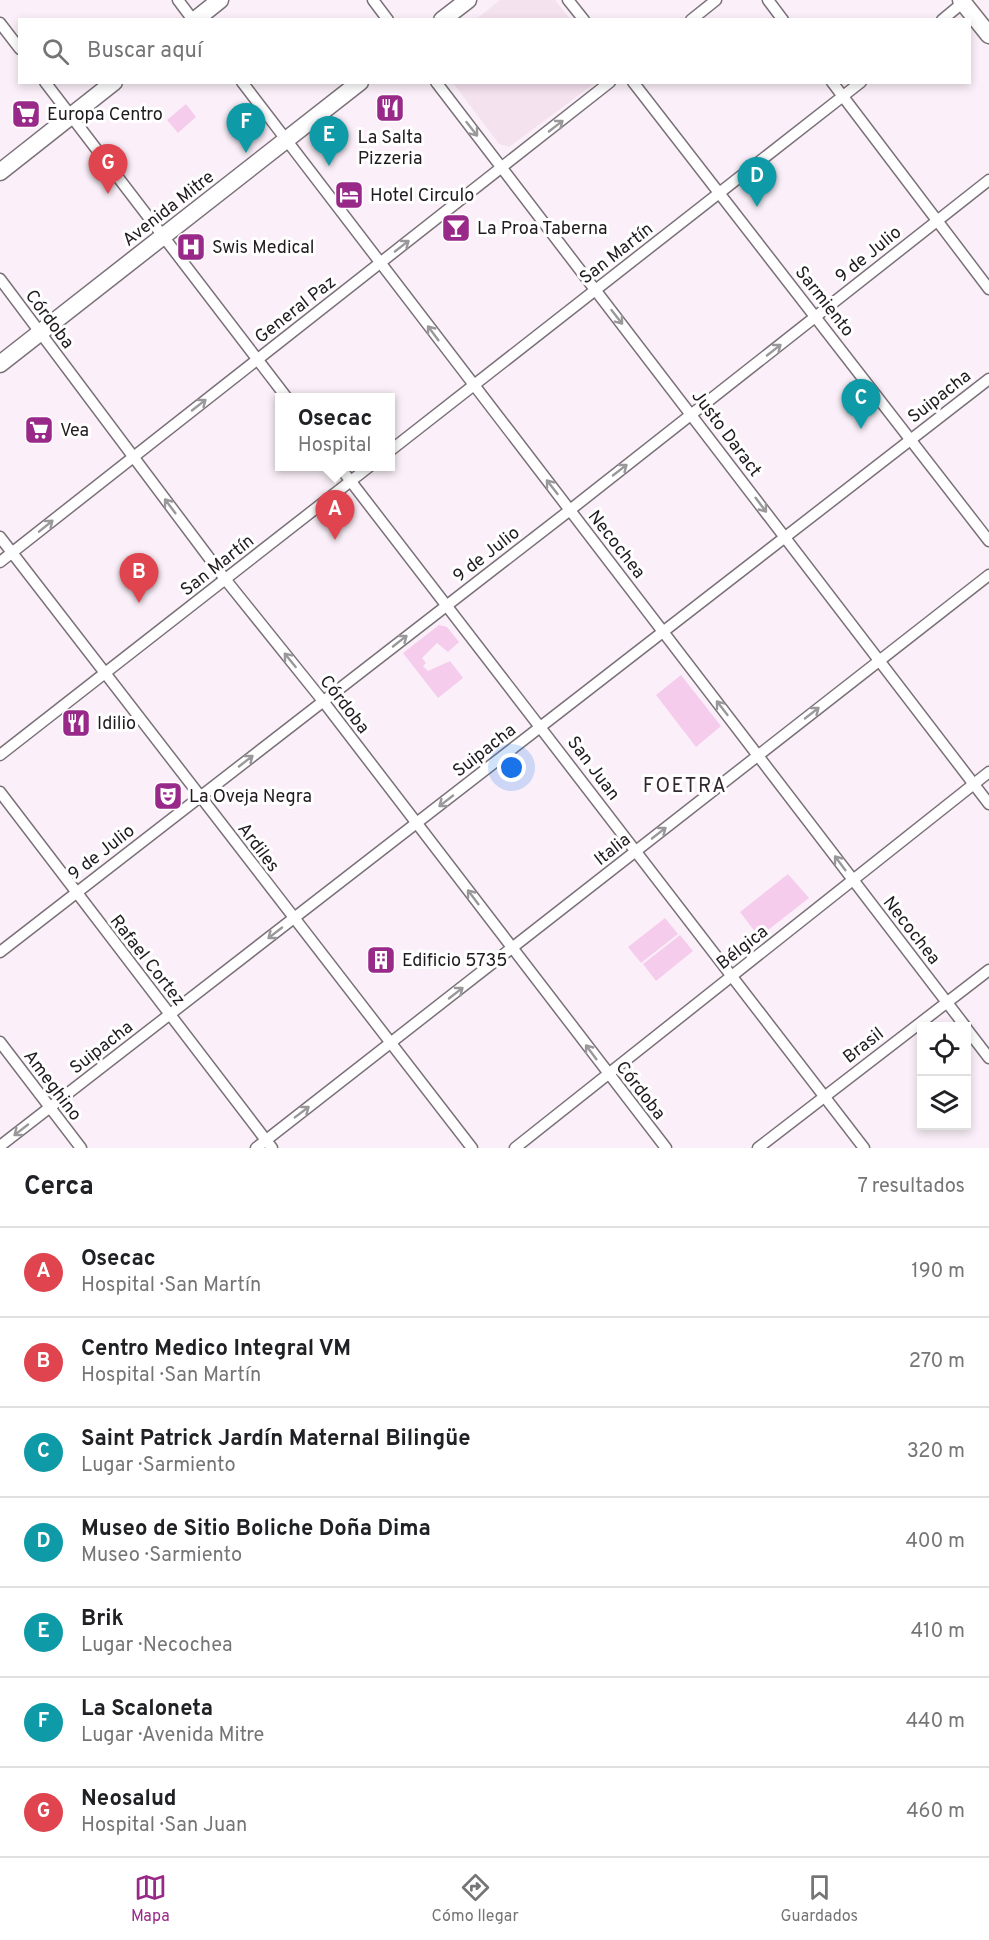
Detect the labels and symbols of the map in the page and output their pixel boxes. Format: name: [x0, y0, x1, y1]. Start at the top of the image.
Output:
restaurant icon: La Salta Pizzeria: [374, 92, 406, 124]
supermarket icon: Europa Centro: [10, 98, 42, 130]
place label: Europa Centro: [47, 104, 163, 127]
pin: F: [226, 104, 266, 153]
pin: E: [310, 116, 348, 166]
one-way arrow: [547, 119, 563, 132]
one-way arrow: [465, 121, 478, 137]
place label: La Salta Pizzeria: [358, 127, 422, 171]
pin: G: [88, 144, 128, 194]
pin: D: [738, 158, 777, 207]
street label: Avenida Mitre: [118, 166, 219, 252]
hotel icon: Hotel Circulo: [333, 179, 365, 211]
place label: Hotel Circulo: [370, 185, 474, 208]
bar icon: La Proa Taberna: [440, 212, 472, 244]
place label: La Proa Taberna: [477, 218, 608, 241]
street label: San Martín: [575, 218, 658, 290]
street label: 9 de Julio: [831, 222, 907, 289]
hospital icon: Swis Medical: [175, 231, 207, 263]
place label: Swis Medical: [212, 237, 314, 260]
one-way arrow: [394, 240, 410, 253]
street label: Sarmiento: [789, 262, 859, 342]
street label: General Paz: [251, 271, 341, 349]
street label: Córdoba: [19, 286, 79, 354]
one-way arrow: [610, 308, 623, 324]
one-way arrow: [427, 325, 439, 341]
one-way arrow: [766, 344, 782, 357]
street label: Suipacha: [904, 365, 976, 429]
pin: C: [842, 380, 880, 429]
street label: Justo Daract: [686, 386, 766, 482]
one-way arrow: [191, 399, 207, 412]
supermarket icon: Vea: [23, 414, 55, 446]
place label: Vea: [60, 420, 89, 443]
one-way arrow: [612, 464, 628, 477]
one-way arrow: [546, 479, 559, 495]
pin: A: [316, 490, 354, 540]
one-way arrow: [754, 496, 767, 512]
one-way arrow: [163, 498, 176, 514]
street label: Necochea: [582, 506, 650, 584]
one-way arrow: [38, 519, 54, 532]
street label: 9 de Julio: [449, 522, 525, 588]
street label: San Martín: [176, 530, 259, 602]
pin: B: [120, 554, 158, 603]
one-way arrow: [392, 635, 408, 648]
one-way arrow: [283, 652, 296, 668]
street label: Córdoba: [314, 671, 374, 739]
one-way arrow: [716, 700, 729, 716]
restaurant icon: Idilio: [60, 707, 92, 739]
one-way arrow: [804, 707, 820, 720]
place label: Idilio: [97, 713, 136, 736]
street label: Suipacha: [449, 719, 521, 783]
street label: San Juan: [561, 732, 624, 806]
your location: [497, 753, 526, 782]
one-way arrow: [237, 754, 253, 767]
district label: FOETRA: [643, 774, 727, 800]
theatre icon: La Oveja Negra: [152, 780, 184, 812]
place label: La Oveja Negra: [189, 786, 312, 809]
one-way arrow: [438, 794, 454, 807]
street label: Ardiles: [232, 819, 284, 877]
street label: 9 de Julio: [64, 820, 140, 886]
one-way arrow: [651, 827, 667, 840]
street label: Italia: [590, 829, 636, 872]
one-way arrow: [834, 856, 846, 872]
one-way arrow: [466, 890, 479, 906]
street label: Necochea: [877, 892, 945, 970]
street label: Rafael Cortez: [104, 911, 190, 1011]
street label: Bélgica: [712, 921, 773, 976]
one-way arrow: [267, 927, 283, 940]
building icon: Edificio 5735: [365, 944, 397, 976]
place label: Edificio 5735: [402, 950, 507, 973]
one-way arrow: [448, 986, 464, 999]
street label: Suipacha: [66, 1016, 138, 1080]
street label: Brasil: [839, 1023, 889, 1069]
one-way arrow: [585, 1045, 597, 1061]
street label: Ameghino: [18, 1046, 86, 1126]
street label: Córdoba: [610, 1057, 670, 1125]
one-way arrow: [294, 1106, 310, 1119]
one-way arrow: [14, 1123, 30, 1136]

